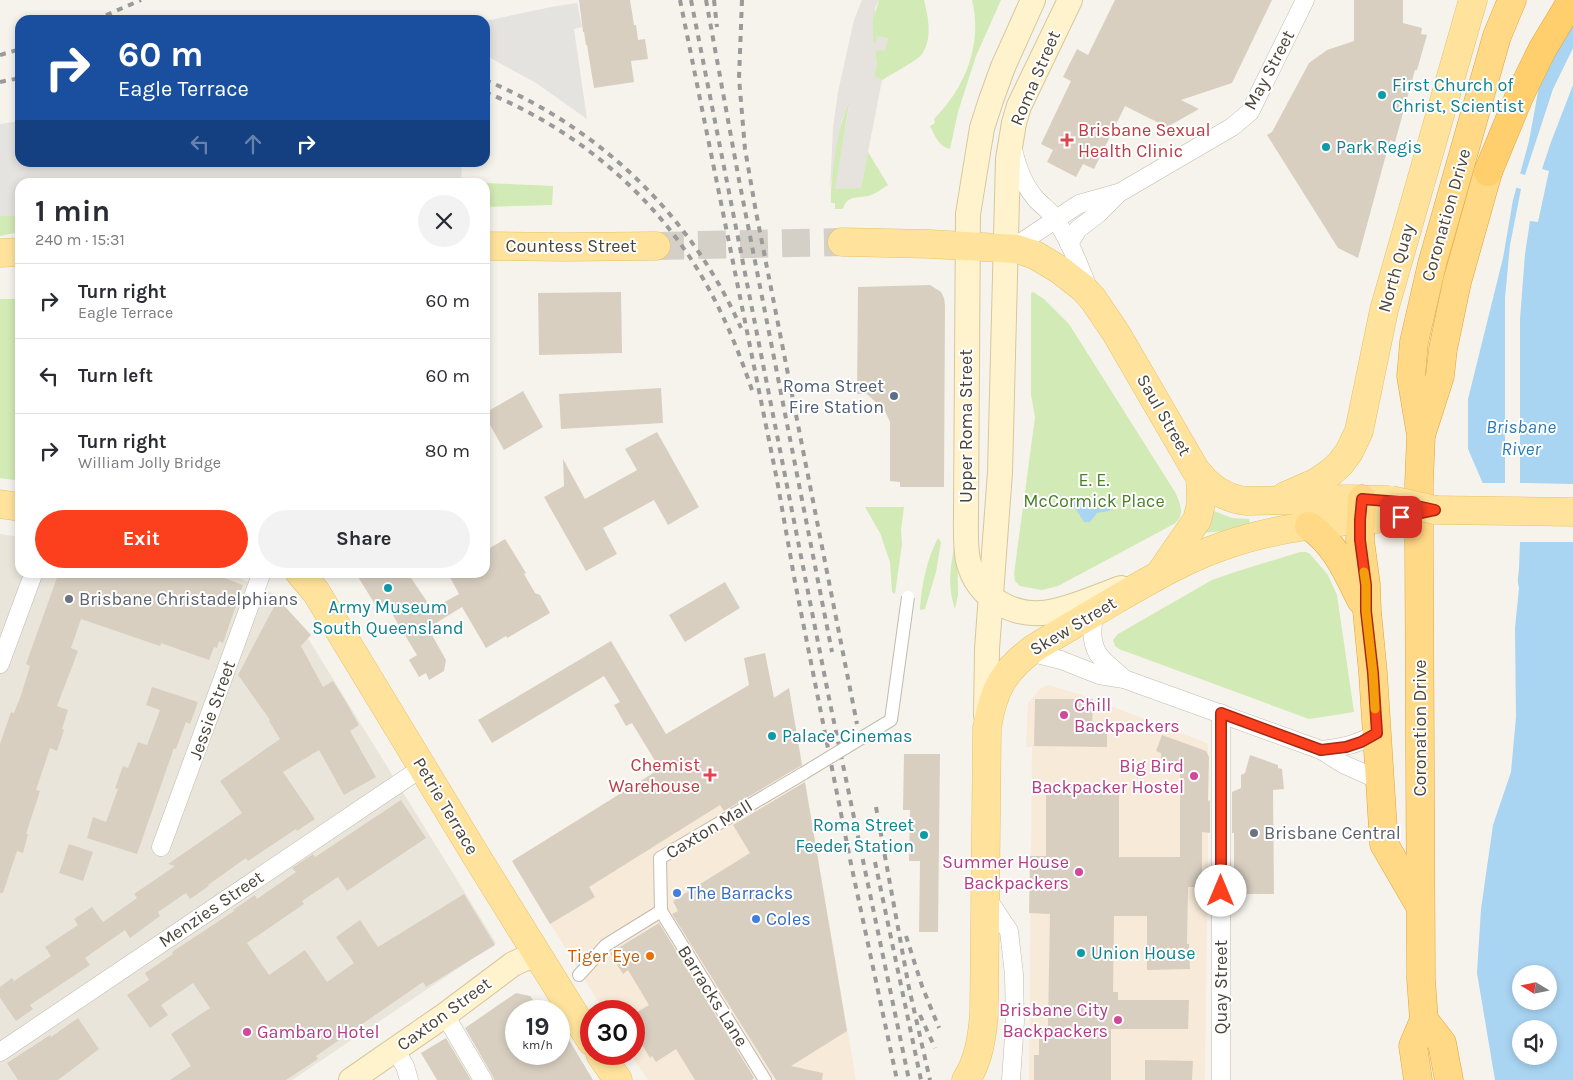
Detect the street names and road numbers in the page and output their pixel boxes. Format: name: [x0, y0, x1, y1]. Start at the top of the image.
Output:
street label: May Street: [1239, 26, 1299, 114]
street label: Roma Street: [1005, 27, 1065, 129]
street label: Coronation Drive: [1417, 146, 1475, 284]
street label: North Quay: [1373, 220, 1419, 315]
street label: Countess Street: [505, 235, 637, 257]
street label: Upper Roma Street: [955, 349, 977, 503]
street label: Saul Street: [1132, 370, 1196, 460]
street label: Skew Street: [1026, 591, 1120, 660]
street label: Jessie Street: [184, 657, 240, 762]
street label: Coronation Drive: [1409, 659, 1431, 797]
street label: Petrie Terrace: [408, 753, 484, 859]
street label: Caxton Mall: [662, 795, 756, 863]
street label: Menzies Street: [154, 866, 268, 952]
street label: Quay Street: [1210, 939, 1232, 1034]
street label: Barracks Lane: [673, 941, 753, 1051]
street label: Caxton Street: [393, 972, 496, 1056]

